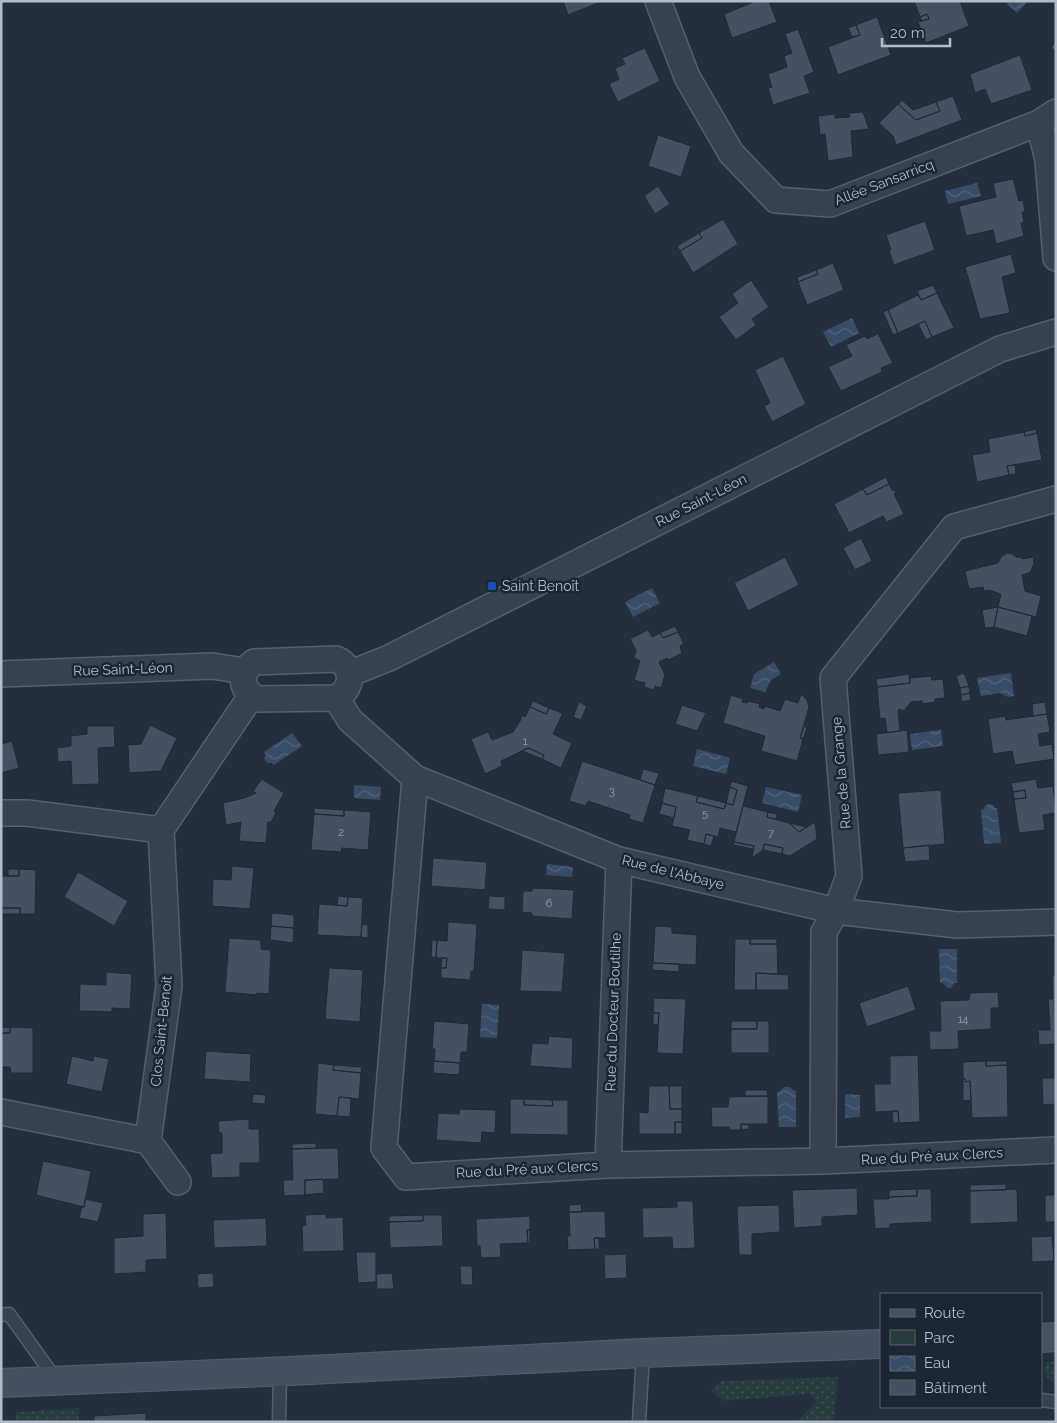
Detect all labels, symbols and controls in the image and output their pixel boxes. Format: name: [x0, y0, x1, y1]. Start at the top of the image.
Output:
scale bar: [882, 15, 950, 47]
text: 20 m: [890, 24, 925, 42]
street label: Allée Sansarricq: [832, 156, 936, 208]
street label: Rue Saint-Léon: [653, 470, 749, 530]
place label: Saint Benoît: [502, 578, 580, 594]
marker: Saint Benoît: [486, 580, 498, 592]
street label: Rue Saint-Léon: [73, 659, 173, 679]
street label: Rue de la Grange: [828, 716, 854, 830]
house number: 1: [523, 735, 528, 748]
house number: 3: [609, 785, 615, 798]
house number: 5: [702, 807, 708, 820]
house number: 2: [338, 826, 344, 839]
house number: 7: [768, 827, 774, 840]
street label: Rue de l'Abbaye: [620, 852, 726, 892]
house number: 6: [546, 897, 553, 910]
street label: Rue du Docteur Boutilhe: [602, 932, 624, 1092]
street label: Clos Saint-Benoit: [147, 974, 175, 1087]
house number: 14: [958, 1013, 968, 1026]
street label: Rue du Pré aux Clercs: [861, 1144, 1004, 1168]
street label: Rue du Pré aux Clercs: [456, 1157, 599, 1181]
legend: [880, 1293, 1042, 1408]
text: Route: [924, 1304, 965, 1322]
text: Parc: [924, 1329, 955, 1347]
text: Eau: [924, 1354, 950, 1372]
text: Bâtiment: [924, 1379, 987, 1397]

